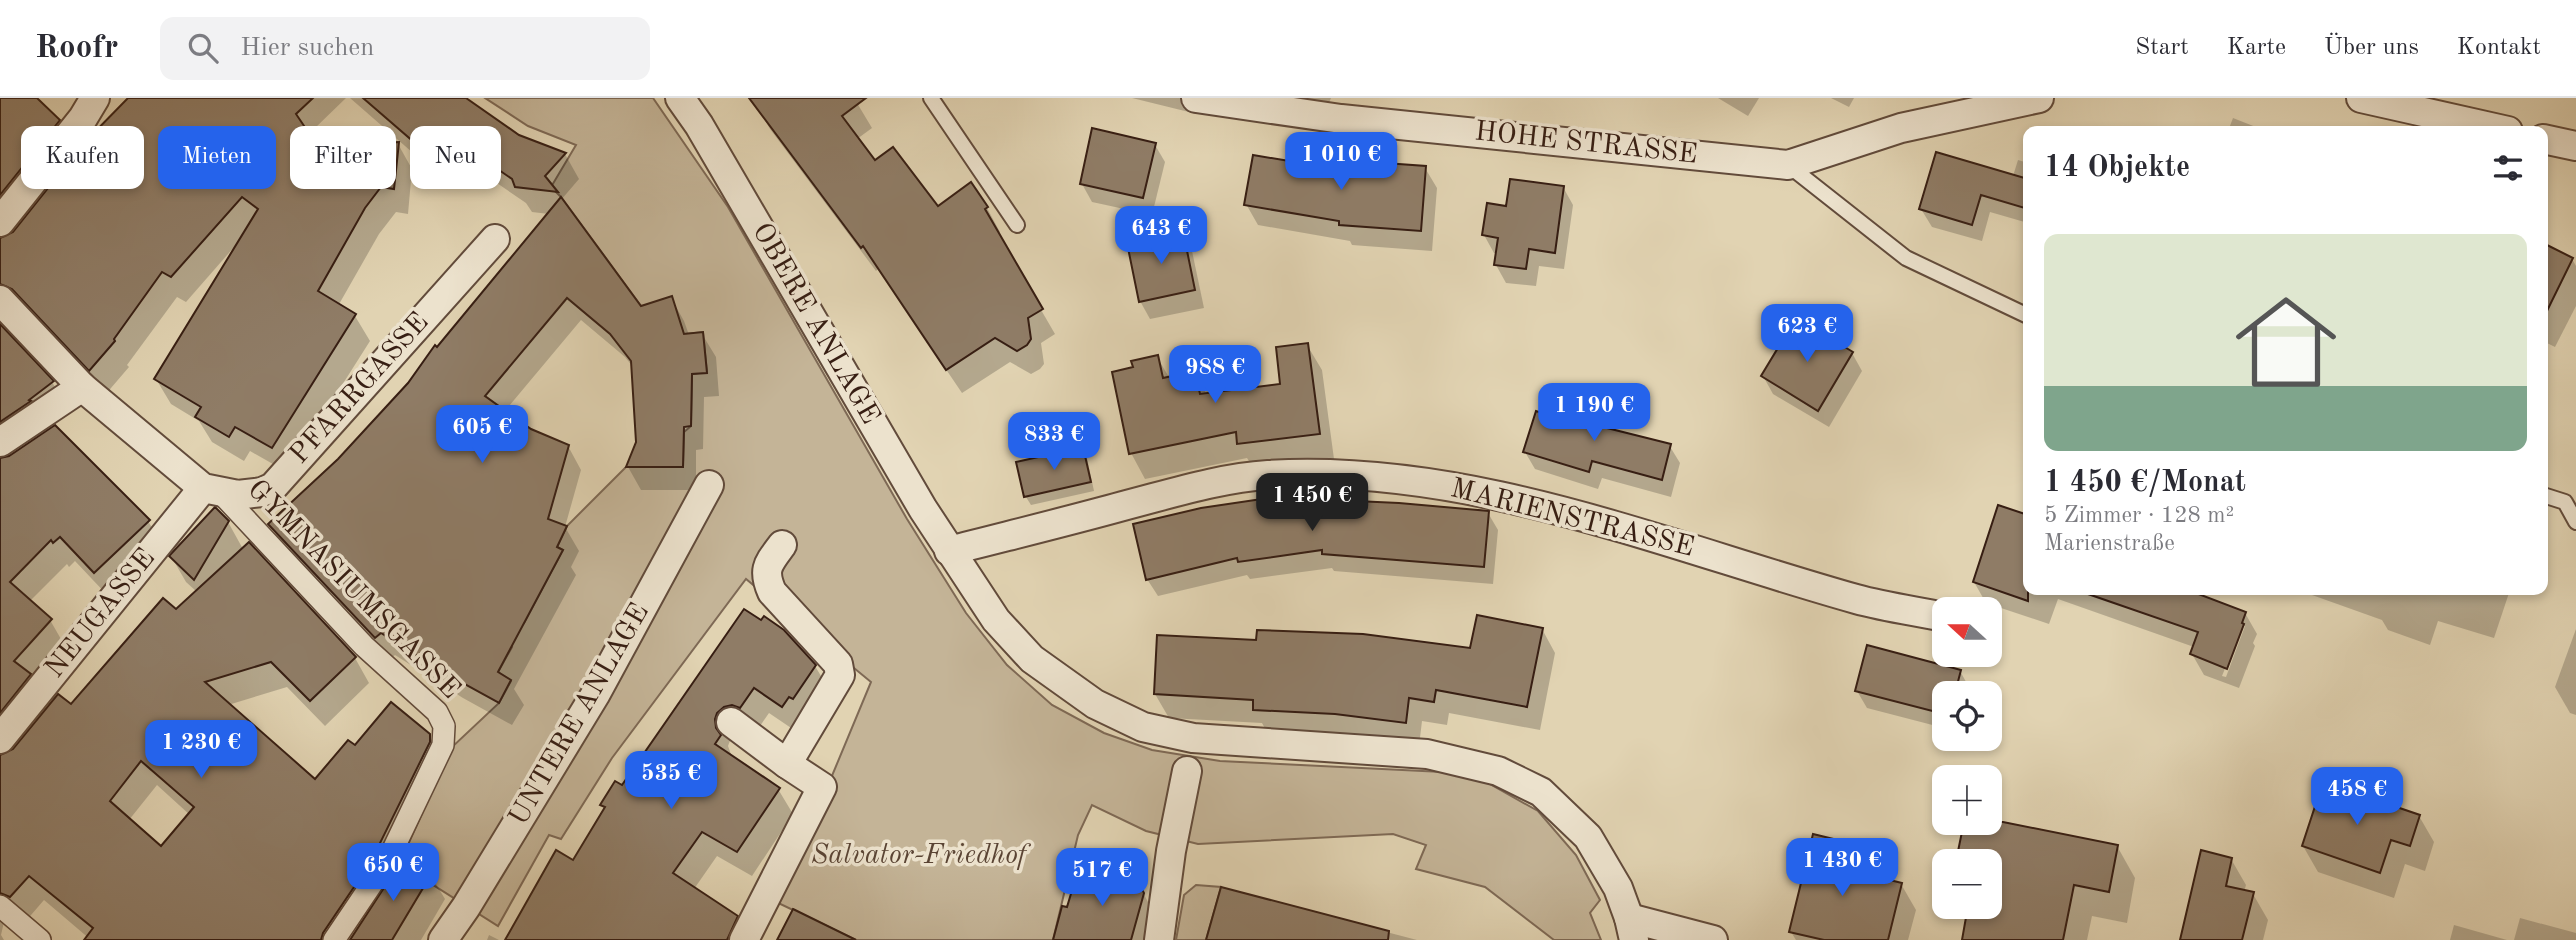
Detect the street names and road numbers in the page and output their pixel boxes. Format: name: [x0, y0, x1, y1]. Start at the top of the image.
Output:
street label: HOHE STRASSE: [1473, 118, 1699, 170]
street label: OBERE ANLAGE: [746, 219, 884, 429]
street label: PFARRGASSE: [285, 308, 435, 470]
street label: GYMNASIUMSGASSE: [242, 475, 464, 705]
street label: MARIENSTRASSE: [1447, 475, 1697, 563]
street label: NEUGASSE: [41, 544, 161, 684]
street label: UNTERE ANLAGE: [505, 599, 655, 831]

